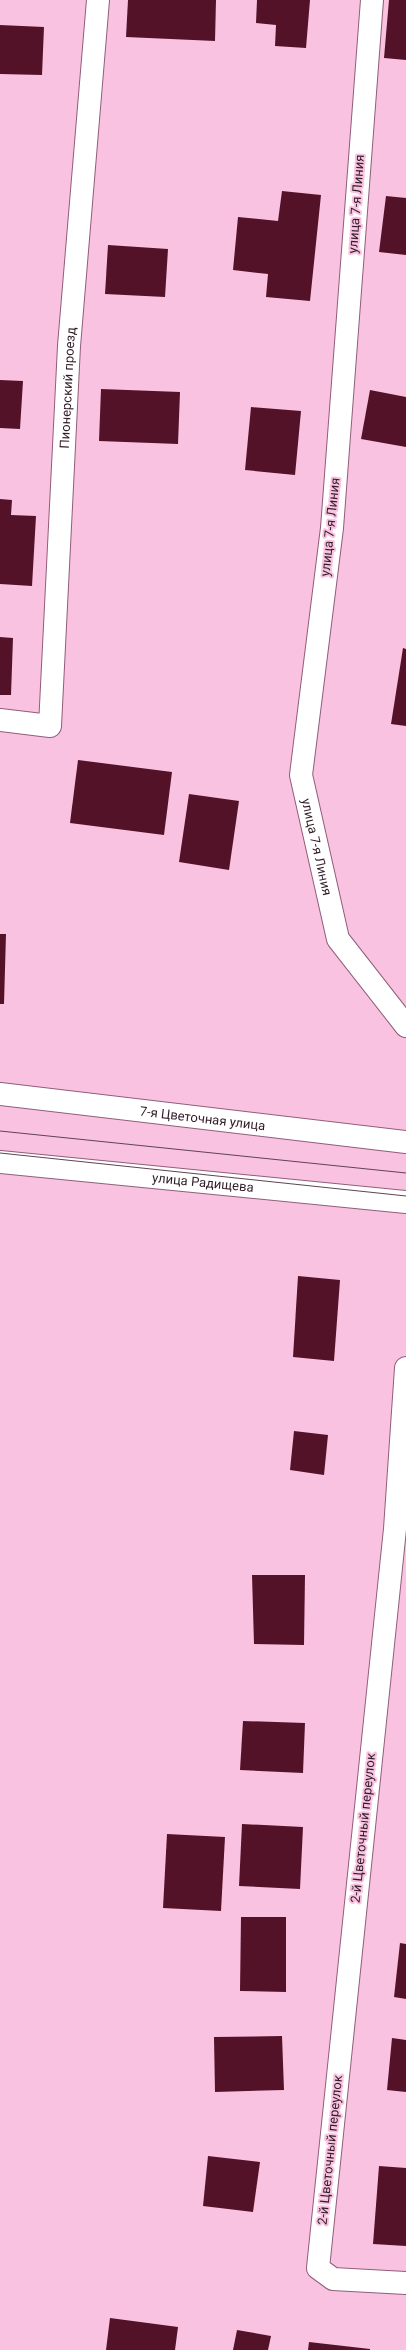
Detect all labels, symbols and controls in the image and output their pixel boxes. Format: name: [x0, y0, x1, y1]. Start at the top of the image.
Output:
street label: улица 7-я Линия: [345, 154, 367, 254]
street label: Пионерский проезд: [56, 326, 78, 449]
street label: улица 7-я Линия: [317, 477, 343, 577]
street label: улица 7-я Линия: [299, 797, 335, 897]
street label: 7-я Цветочная улица: [139, 1103, 266, 1133]
street label: улица Радищева: [152, 1170, 254, 1194]
street label: 2-й Цветочный переулок: [348, 1752, 378, 1904]
street label: 2-й Цветочный переулок: [315, 2074, 345, 2226]

